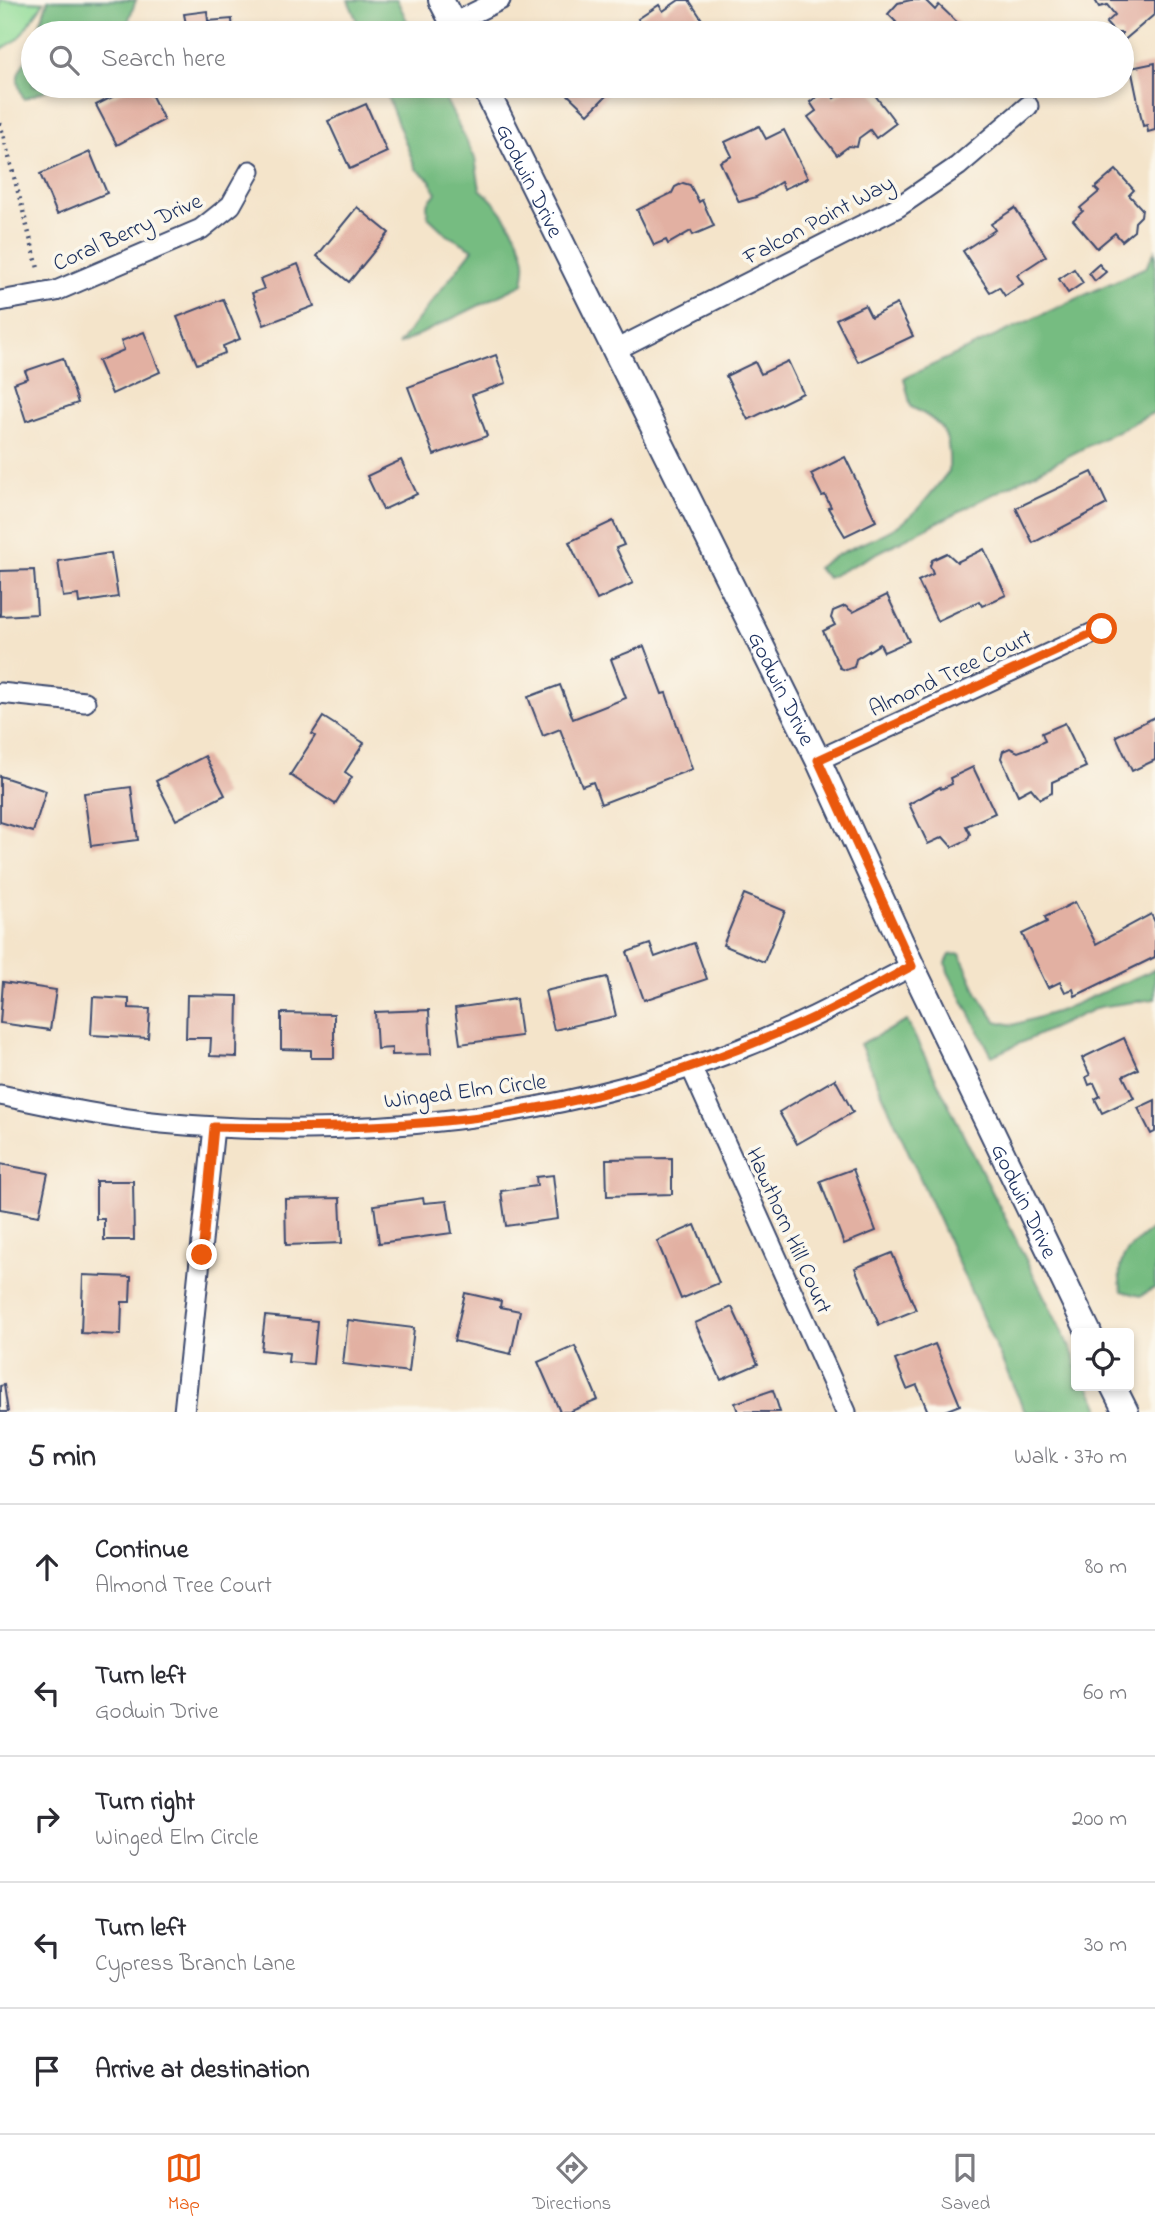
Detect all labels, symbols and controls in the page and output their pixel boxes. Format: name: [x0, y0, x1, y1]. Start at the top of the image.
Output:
search box: [21, 21, 1134, 98]
icon: search: [45, 41, 83, 79]
text: Search here: [101, 41, 226, 79]
street label: Godwin Drive: [486, 118, 571, 245]
street label: Falcon Point Way: [737, 168, 901, 277]
street label: Coral Berry Drive: [48, 185, 209, 283]
route start: [1086, 613, 1117, 644]
street label: Almond Tree Court: [864, 622, 1039, 727]
street label: Godwin Drive: [738, 626, 823, 753]
street label: Winged Elm Circle: [382, 1066, 549, 1120]
street label: Godwin Drive: [981, 1139, 1065, 1265]
street label: Hawthorn Hill Court: [736, 1142, 839, 1320]
route end: [186, 1239, 217, 1270]
map controls: [1071, 1328, 1134, 1391]
button: locate: [1071, 1328, 1134, 1391]
text: 5 min: [28, 1436, 96, 1480]
text: Walk · 370 m: [1014, 1441, 1127, 1474]
text: Continue: [95, 1532, 188, 1570]
icon: ahead: [28, 1548, 66, 1586]
text: 80 m: [1085, 1551, 1127, 1584]
text: Almond Tree Court: [95, 1570, 272, 1603]
text: Turn left: [95, 1658, 186, 1696]
icon: left: [28, 1674, 66, 1712]
text: 60 m: [1083, 1677, 1127, 1710]
text: Godwin Drive: [95, 1696, 219, 1729]
text: Turn right: [95, 1784, 195, 1822]
icon: right: [28, 1800, 66, 1838]
text: 200 m: [1072, 1803, 1127, 1836]
text: Winged Elm Circle: [95, 1822, 258, 1855]
text: Turn left: [95, 1910, 186, 1948]
icon: left: [28, 1926, 66, 1964]
text: 30 m: [1084, 1929, 1127, 1962]
text: Cypress Branch Lane: [95, 1948, 295, 1981]
icon: arrive: [28, 2052, 66, 2090]
text: Arrive at destination: [95, 2052, 310, 2090]
tab: Map: [165, 2149, 203, 2218]
tab: Directions: [532, 2149, 611, 2218]
tab: Saved: [941, 2149, 990, 2218]

